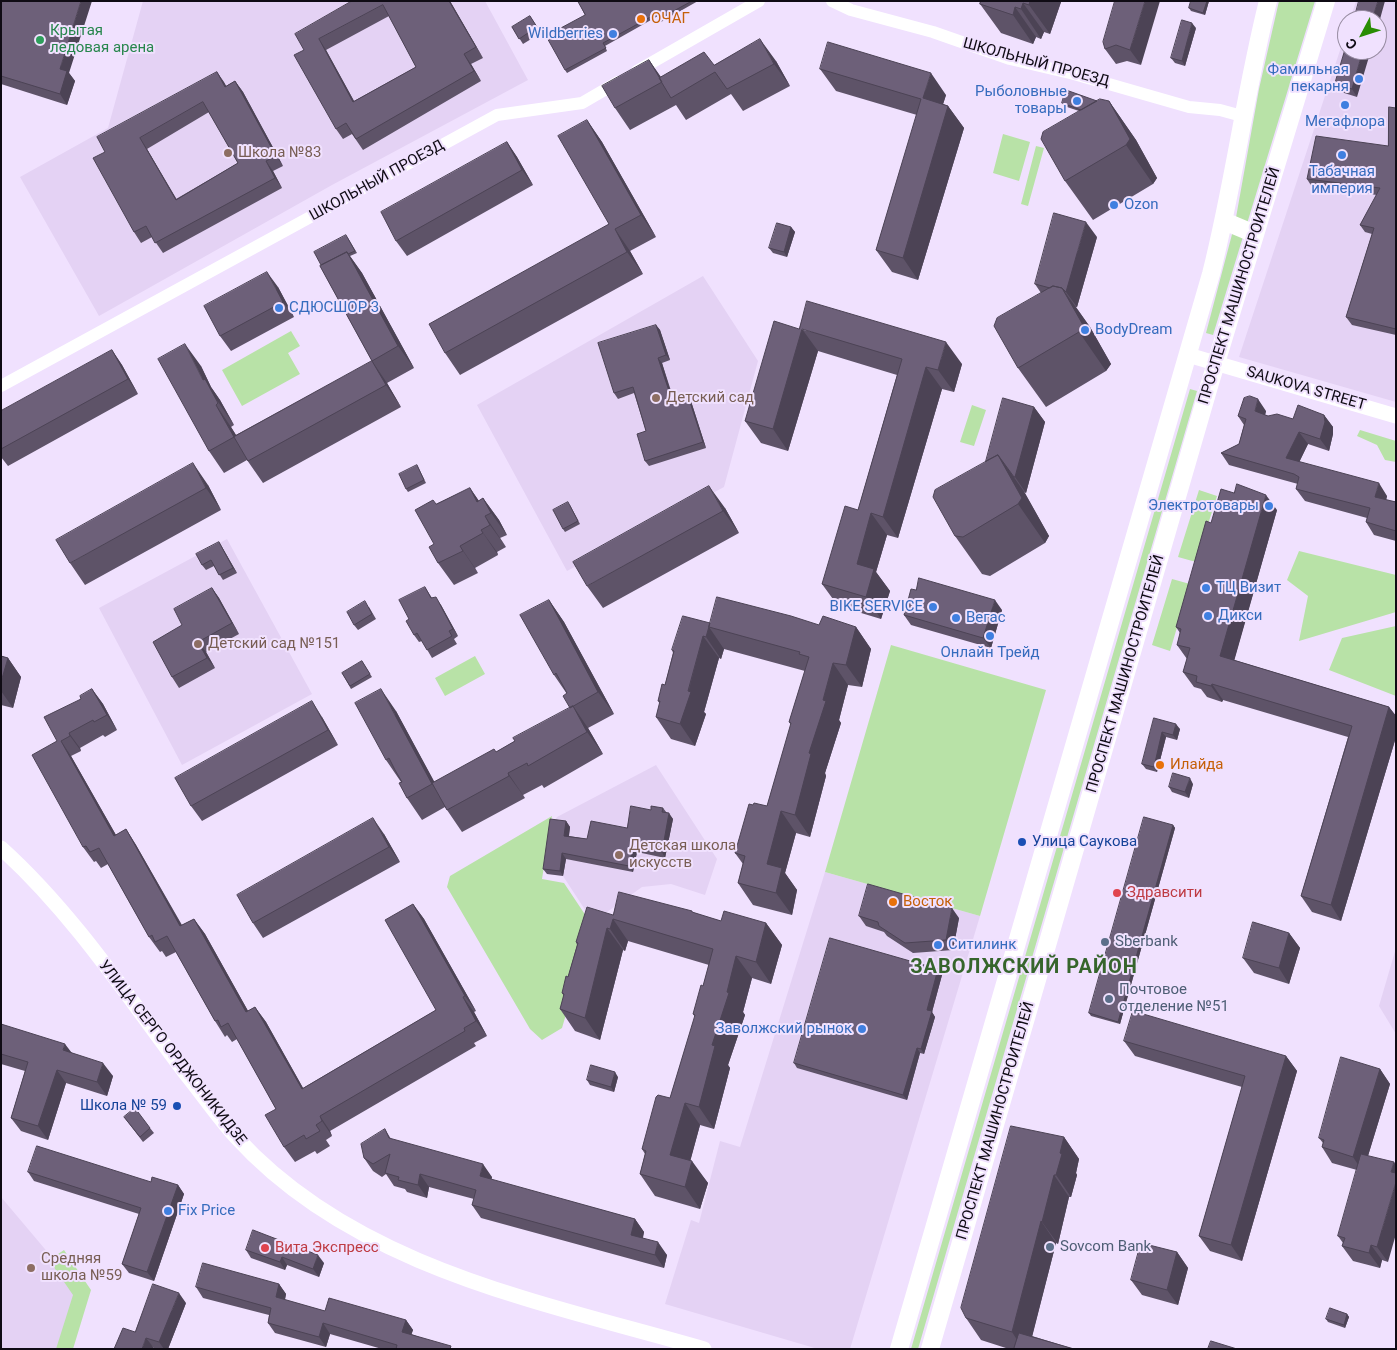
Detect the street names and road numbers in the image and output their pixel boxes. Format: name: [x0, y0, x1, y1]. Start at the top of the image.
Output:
street label: ШКОЛЬНЫЙ ПРОЕЗД: [961, 35, 1111, 91]
street label: ШКОЛЬНЫЙ ПРОЕЗД: [307, 137, 447, 225]
street label: ПРОСПЕКТ МАШИНОСТРОИТЕЛЕЙ: [1195, 165, 1285, 407]
street label: SAUKOVA STREET: [1244, 363, 1368, 415]
street label: ПРОСПЕКТ МАШИНОСТРОИТЕЛЕЙ: [1083, 553, 1169, 795]
street label: УЛИЦА СЕРГО ОРДЖОНИКИДЗЕ: [94, 957, 250, 1149]
street label: ПРОСПЕКТ МАШИНОСТРОИТЕЛЕЙ: [953, 1000, 1039, 1242]

